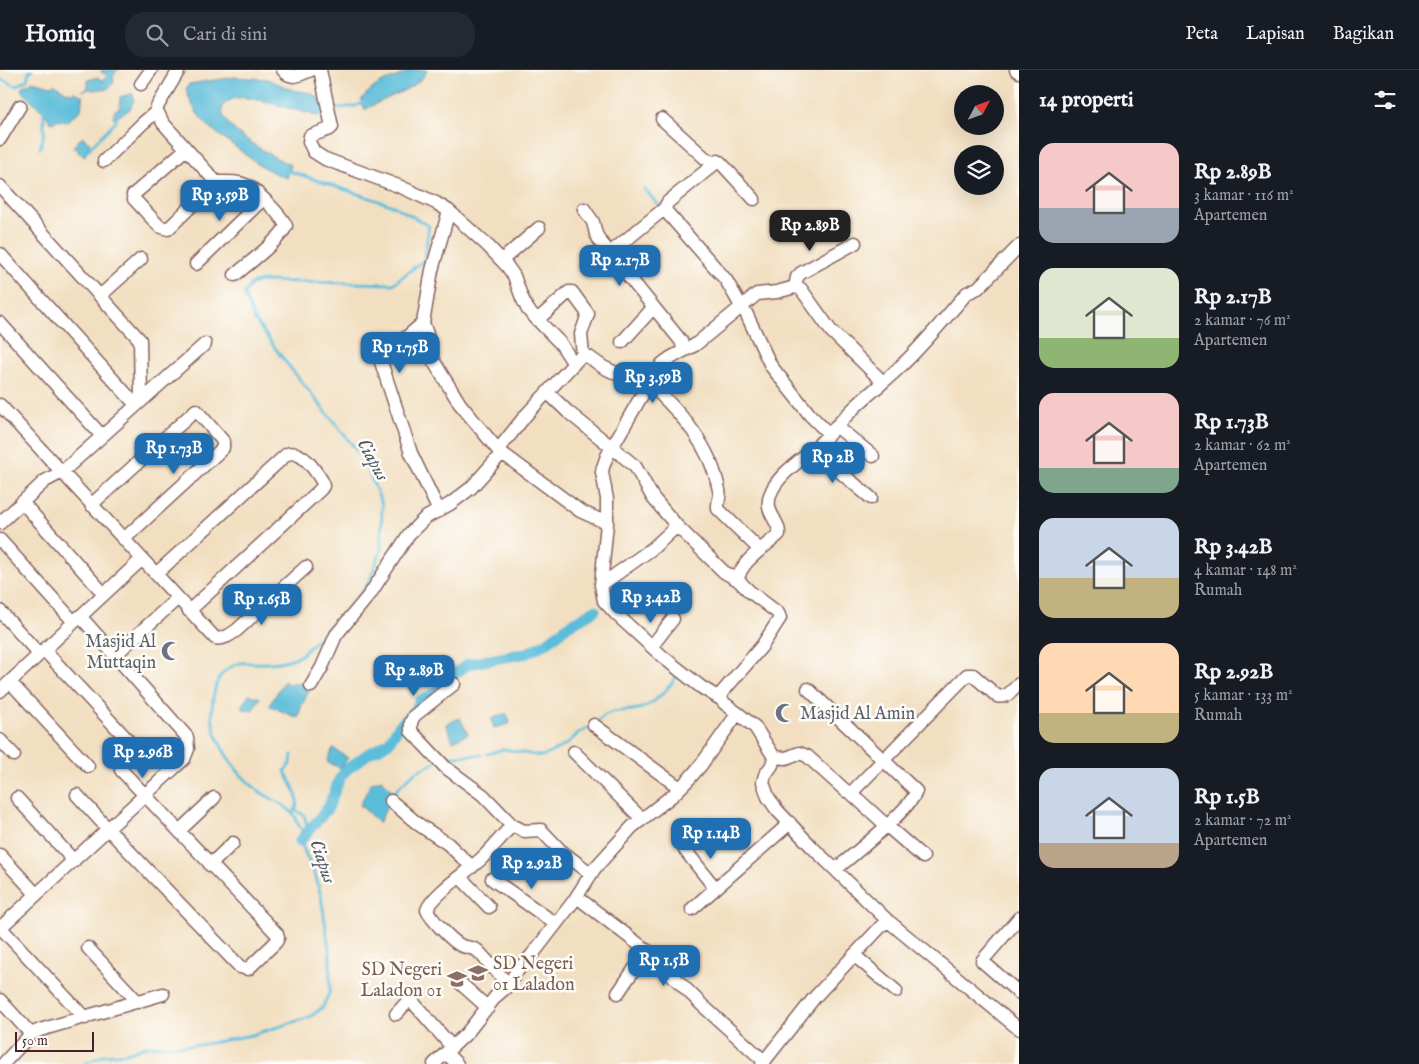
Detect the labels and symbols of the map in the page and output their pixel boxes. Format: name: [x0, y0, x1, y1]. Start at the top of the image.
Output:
north arrow: [954, 85, 1004, 135]
pin: Rp 3.59B: [168, 180, 272, 222]
pin: Rp 2.89B: [758, 210, 862, 252]
pin: Rp 2.17B: [568, 244, 672, 287]
pin: Rp 1.75B: [348, 332, 452, 374]
pin: Rp 3.59B: [601, 362, 705, 404]
pin: Rp 1.73B: [122, 432, 226, 475]
water label: Ciapus: [351, 435, 394, 486]
pin: Rp 2B: [798, 442, 868, 484]
pin: Rp 3.42B: [599, 582, 703, 624]
pin: Rp 1.65B: [210, 584, 314, 626]
place label: Masjid Al Muttaqin: [85, 631, 156, 675]
mosque icon: Masjid Al Muttaqin: [160, 640, 182, 662]
pin: Rp 2.89B: [362, 654, 466, 697]
mosque icon: Masjid Al Amin: [774, 702, 796, 724]
place label: Masjid Al Amin: [800, 703, 915, 726]
pin: Rp 2.96B: [91, 736, 195, 779]
pin: Rp 1.14B: [659, 818, 763, 860]
water label: Ciapus: [303, 837, 341, 887]
pin: Rp 2.92B: [480, 848, 584, 890]
pin: Rp 1.5B: [618, 944, 710, 987]
place label: SD Negeri 01 Laladon: [493, 953, 575, 997]
place label: SD Negeri Laladon 01: [361, 959, 442, 1003]
school or university icon: SD Negeri 01 Laladon: [467, 962, 489, 984]
school or university icon: SD Negeri Laladon 01: [446, 968, 468, 990]
scale bar: [15, 1029, 94, 1052]

